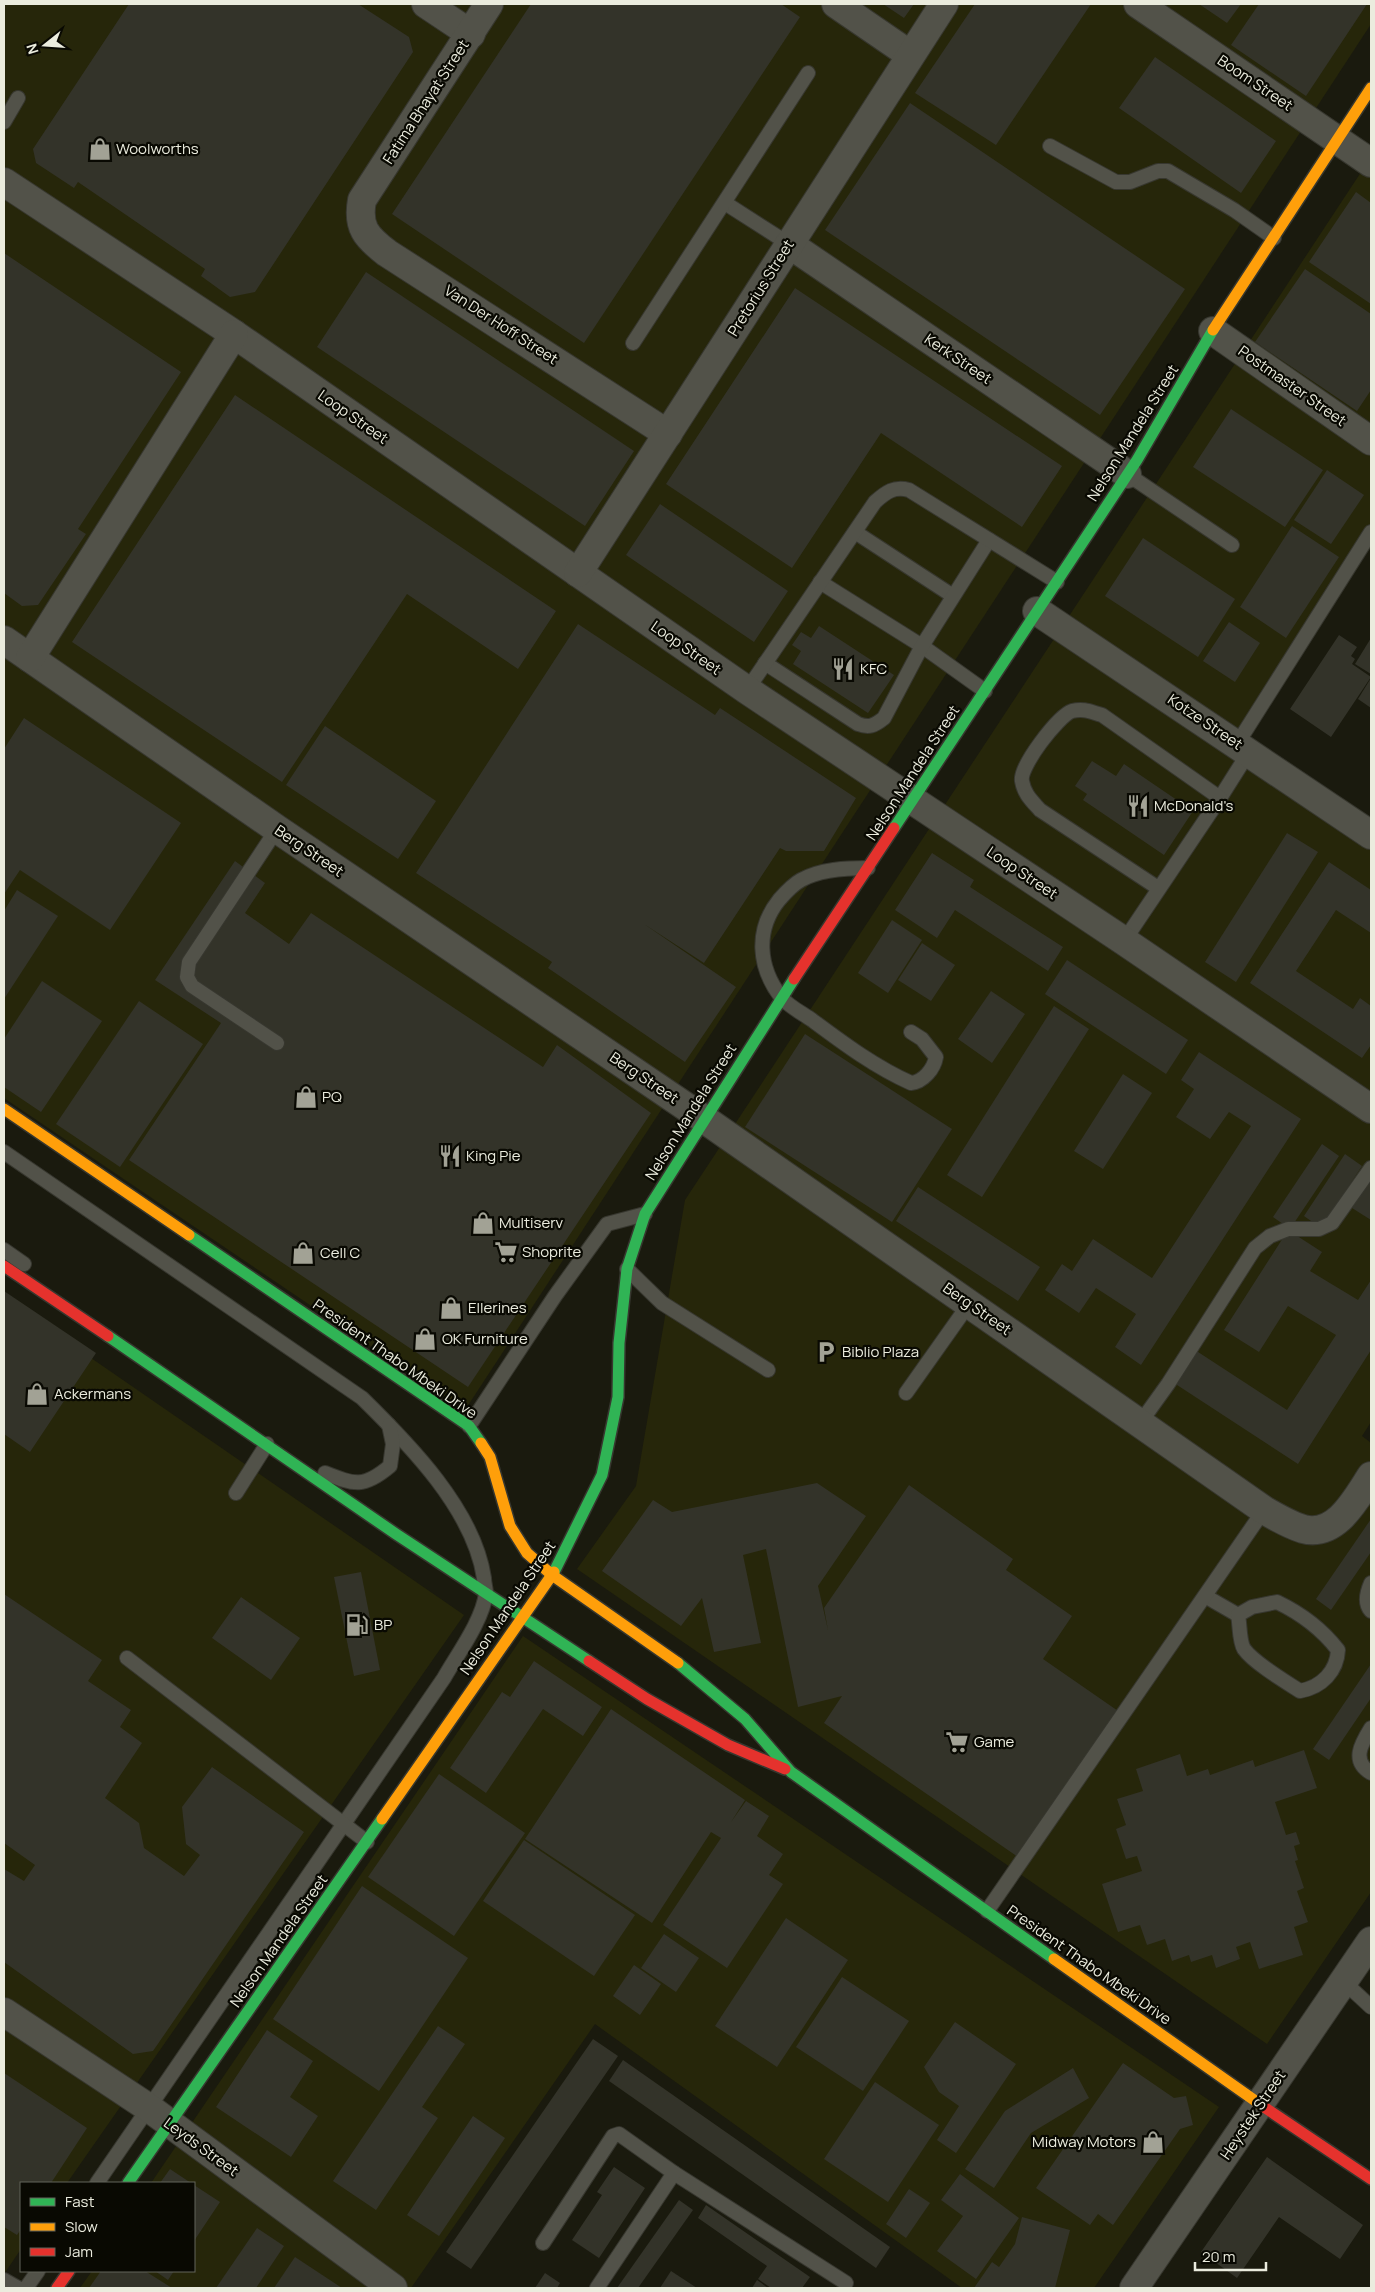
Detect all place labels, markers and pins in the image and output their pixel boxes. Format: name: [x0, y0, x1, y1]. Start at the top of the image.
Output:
shop icon: Woolworths: [87, 136, 113, 162]
place label: Woolworths: [116, 138, 199, 159]
restaurant icon: KFC: [830, 656, 856, 682]
place label: KFC: [860, 658, 887, 679]
restaurant icon: McDonald's: [1125, 793, 1151, 819]
place label: McDonald's: [1154, 795, 1233, 816]
shop icon: PQ: [293, 1084, 319, 1110]
place label: PQ: [322, 1086, 342, 1107]
restaurant icon: King Pie: [437, 1143, 463, 1169]
place label: King Pie: [466, 1145, 521, 1166]
shop icon: Multiserv: [470, 1210, 496, 1236]
place label: Multiserv: [499, 1212, 564, 1233]
supermarket icon: Shoprite: [493, 1239, 519, 1265]
shop icon: Cell C: [290, 1240, 316, 1266]
place label: Shoprite: [522, 1241, 582, 1262]
place label: Cell C: [320, 1242, 361, 1263]
shop icon: Ellerines: [438, 1295, 464, 1321]
place label: Ellerines: [468, 1297, 527, 1318]
shop icon: OK Furniture: [412, 1326, 438, 1352]
place label: OK Furniture: [442, 1328, 528, 1349]
parking icon: Biblio Plaza: [813, 1339, 839, 1365]
place label: Biblio Plaza: [842, 1341, 919, 1362]
shop icon: Ackermans: [24, 1381, 50, 1407]
place label: Ackermans: [54, 1383, 131, 1404]
fuel station icon: BP: [344, 1612, 370, 1638]
place label: BP: [374, 1614, 392, 1635]
supermarket icon: Game: [944, 1729, 970, 1755]
place label: Game: [974, 1731, 1015, 1752]
shop icon: Midway Motors: [1140, 2129, 1166, 2155]
place label: Midway Motors: [1032, 2131, 1136, 2152]

